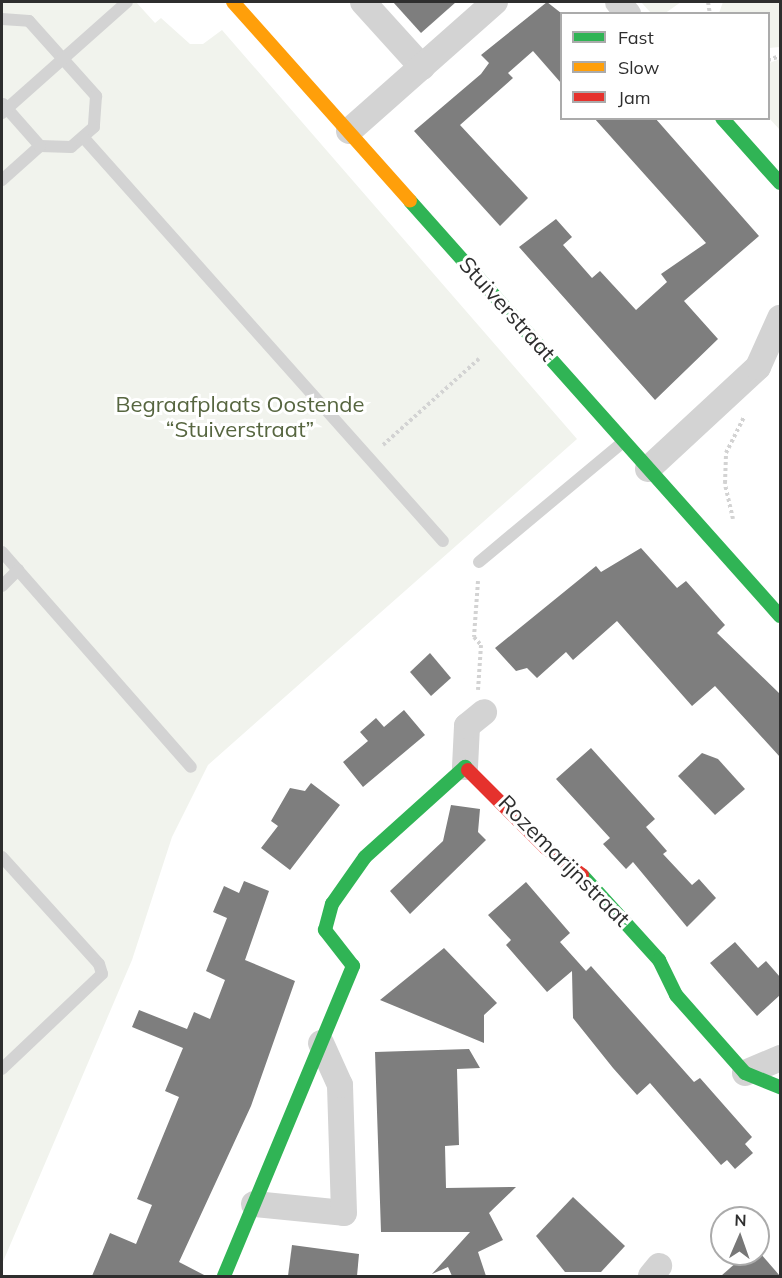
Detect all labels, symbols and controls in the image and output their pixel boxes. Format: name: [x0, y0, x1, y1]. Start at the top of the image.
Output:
legend: [560, 12, 770, 120]
text: Fast: [618, 26, 654, 49]
text: Slow: [618, 56, 659, 79]
text: Jam: [618, 86, 651, 109]
street label: Stuiverstraat: [453, 251, 561, 367]
park label: Begraafplaats Oostende “Stuiverstraat”: [115, 391, 365, 442]
street label: Rozemarijnstraat: [493, 790, 635, 932]
north arrow: [710, 1206, 770, 1266]
text: N: [734, 1210, 747, 1230]

